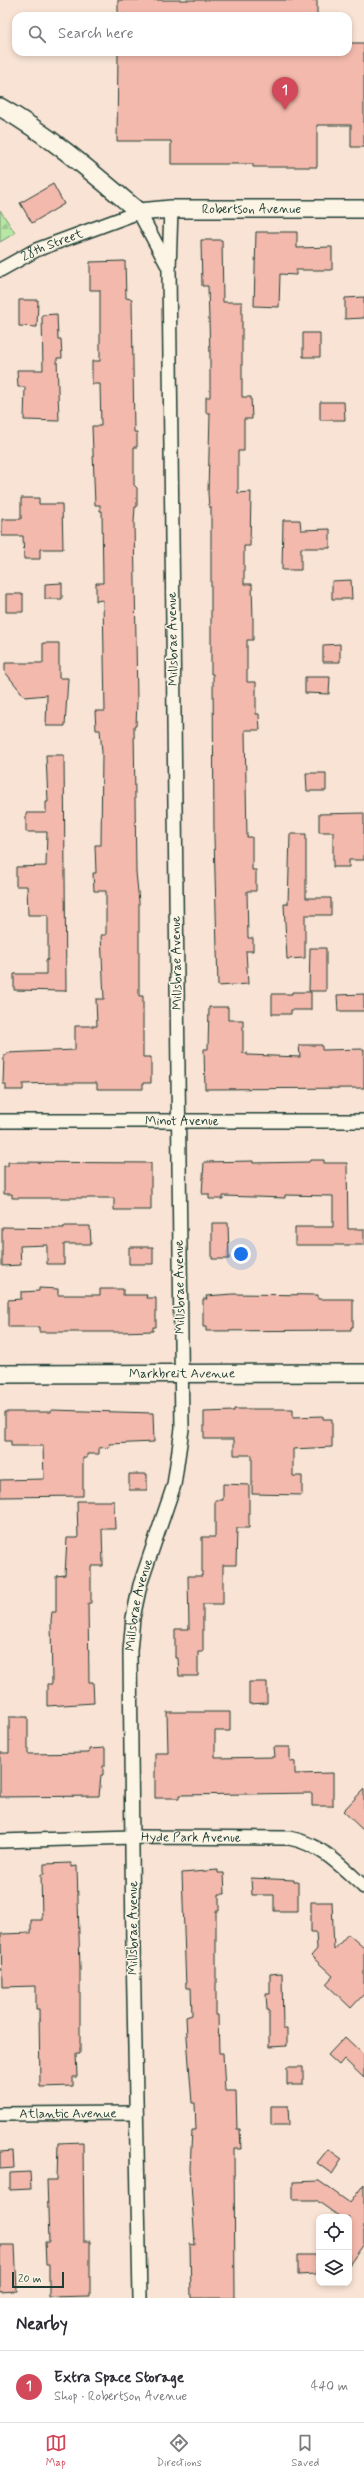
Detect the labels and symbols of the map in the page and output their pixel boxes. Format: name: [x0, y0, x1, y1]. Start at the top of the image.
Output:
pin: 1: [272, 77, 298, 110]
street label: Robertson Avenue: [202, 201, 301, 218]
street label: 28th Street: [18, 225, 86, 265]
street label: Millsbrae Avenue: [164, 592, 182, 686]
street label: Millsbrae Avenue: [168, 916, 186, 1010]
street label: Minot Avenue: [145, 1113, 219, 1130]
street label: Millsbrae Avenue: [171, 1240, 189, 1334]
your location: [231, 1244, 251, 1264]
street label: Markbreit Avenue: [129, 1365, 235, 1382]
street label: Millsbrae Avenue: [122, 1557, 157, 1652]
street label: Hyde Park Avenue: [141, 1829, 241, 1846]
street label: Millsbrae Avenue: [125, 1881, 142, 1975]
street label: Atlantic Avenue: [19, 2105, 117, 2122]
scale bar: [12, 2270, 64, 2289]

